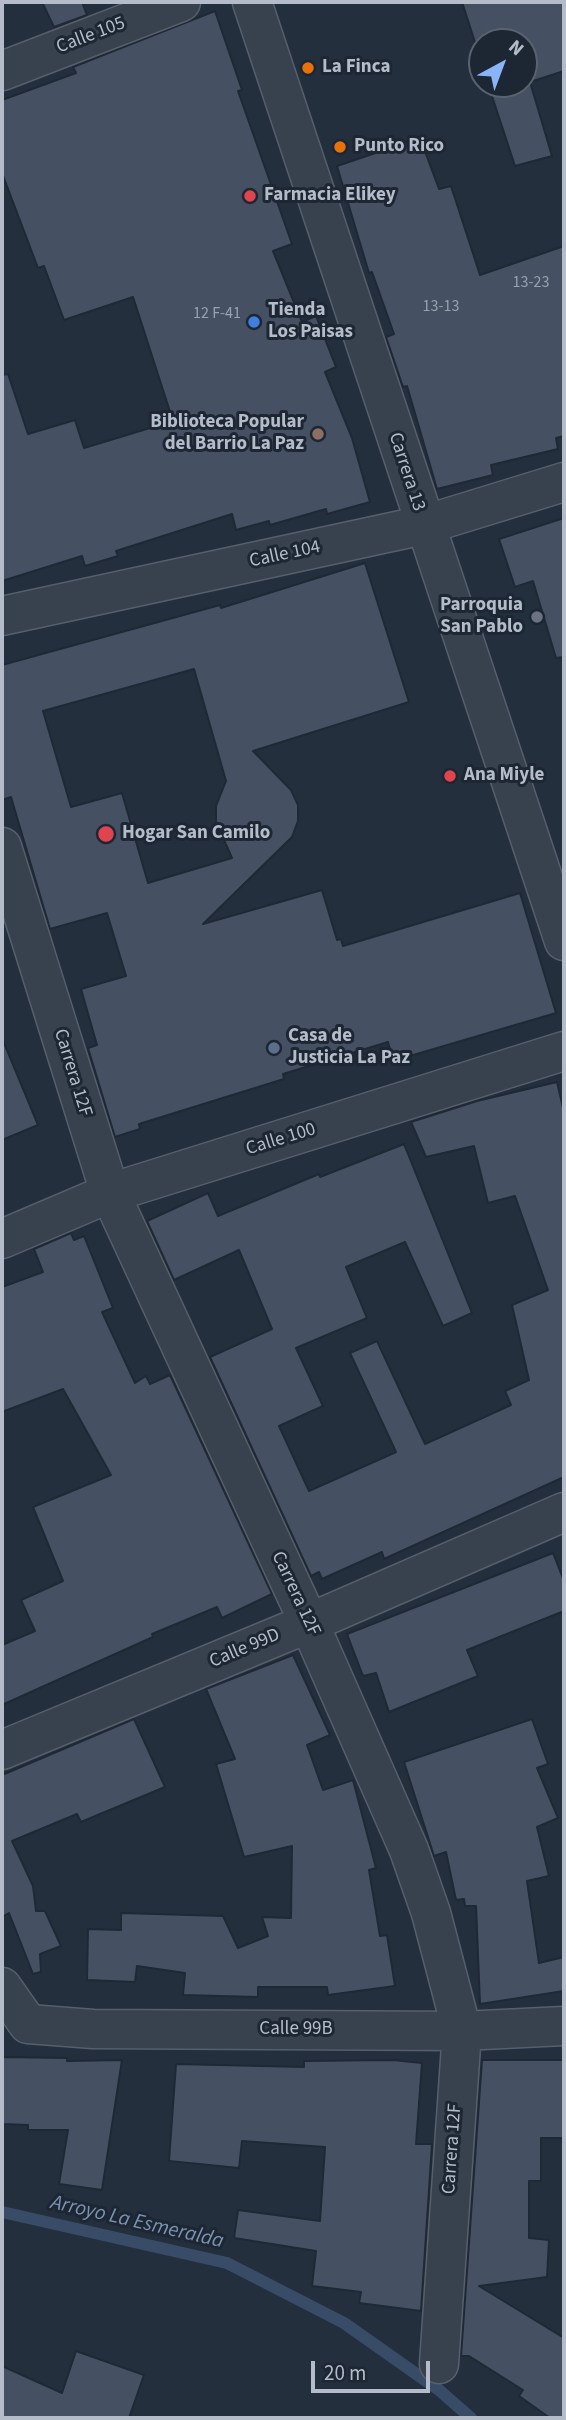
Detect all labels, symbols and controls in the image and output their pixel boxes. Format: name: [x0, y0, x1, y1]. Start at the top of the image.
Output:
street label: Calle 105: [53, 13, 129, 59]
north arrow: [468, 28, 538, 98]
text: N: [502, 34, 529, 63]
place label: La Finca: [322, 57, 390, 79]
marker: La Finca: [300, 60, 316, 76]
place label: Punto Rico: [354, 136, 444, 158]
marker: Punto Rico: [332, 139, 348, 155]
place label: Farmacia Elikey: [264, 185, 396, 207]
marker: Farmacia Elikey: [242, 188, 258, 204]
house number: 13-23: [513, 273, 549, 293]
house number: 13-13: [423, 297, 459, 317]
place label: Tienda Los Paisas: [268, 300, 353, 344]
house number: 12 F-41: [193, 304, 241, 324]
marker: Tienda Los Paisas: [246, 314, 262, 330]
place label: Biblioteca Popular del Barrio La Paz: [150, 412, 304, 456]
marker: Biblioteca Popular del Barrio La Paz: [310, 426, 326, 442]
street label: Carrera 13: [383, 430, 429, 514]
street label: Calle 104: [248, 536, 322, 574]
place label: Parroquia San Pablo: [440, 595, 523, 639]
marker: Parroquia San Pablo: [529, 609, 545, 625]
place label: Ana Miyle: [464, 765, 544, 787]
marker: Ana Miyle: [442, 768, 458, 784]
place label: Hogar San Camilo: [122, 823, 270, 845]
marker: Hogar San Camilo: [96, 824, 116, 844]
street label: Carrera 12F: [48, 1026, 96, 1120]
place label: Casa de Justicia La Paz: [288, 1026, 410, 1070]
marker: Casa de Justicia La Paz: [266, 1040, 282, 1056]
street label: Calle 100: [243, 1119, 319, 1161]
street label: Carrera 12F: [266, 1548, 324, 1640]
street label: Calle 99D: [207, 1624, 283, 1674]
street label: Calle 99B: [259, 2019, 333, 2041]
street label: Carrera 12F: [438, 2103, 468, 2195]
water label: Arroyo La Esmeralda: [48, 2191, 226, 2255]
scale bar: [314, 2346, 433, 2390]
text: 20 m: [324, 2358, 366, 2388]

